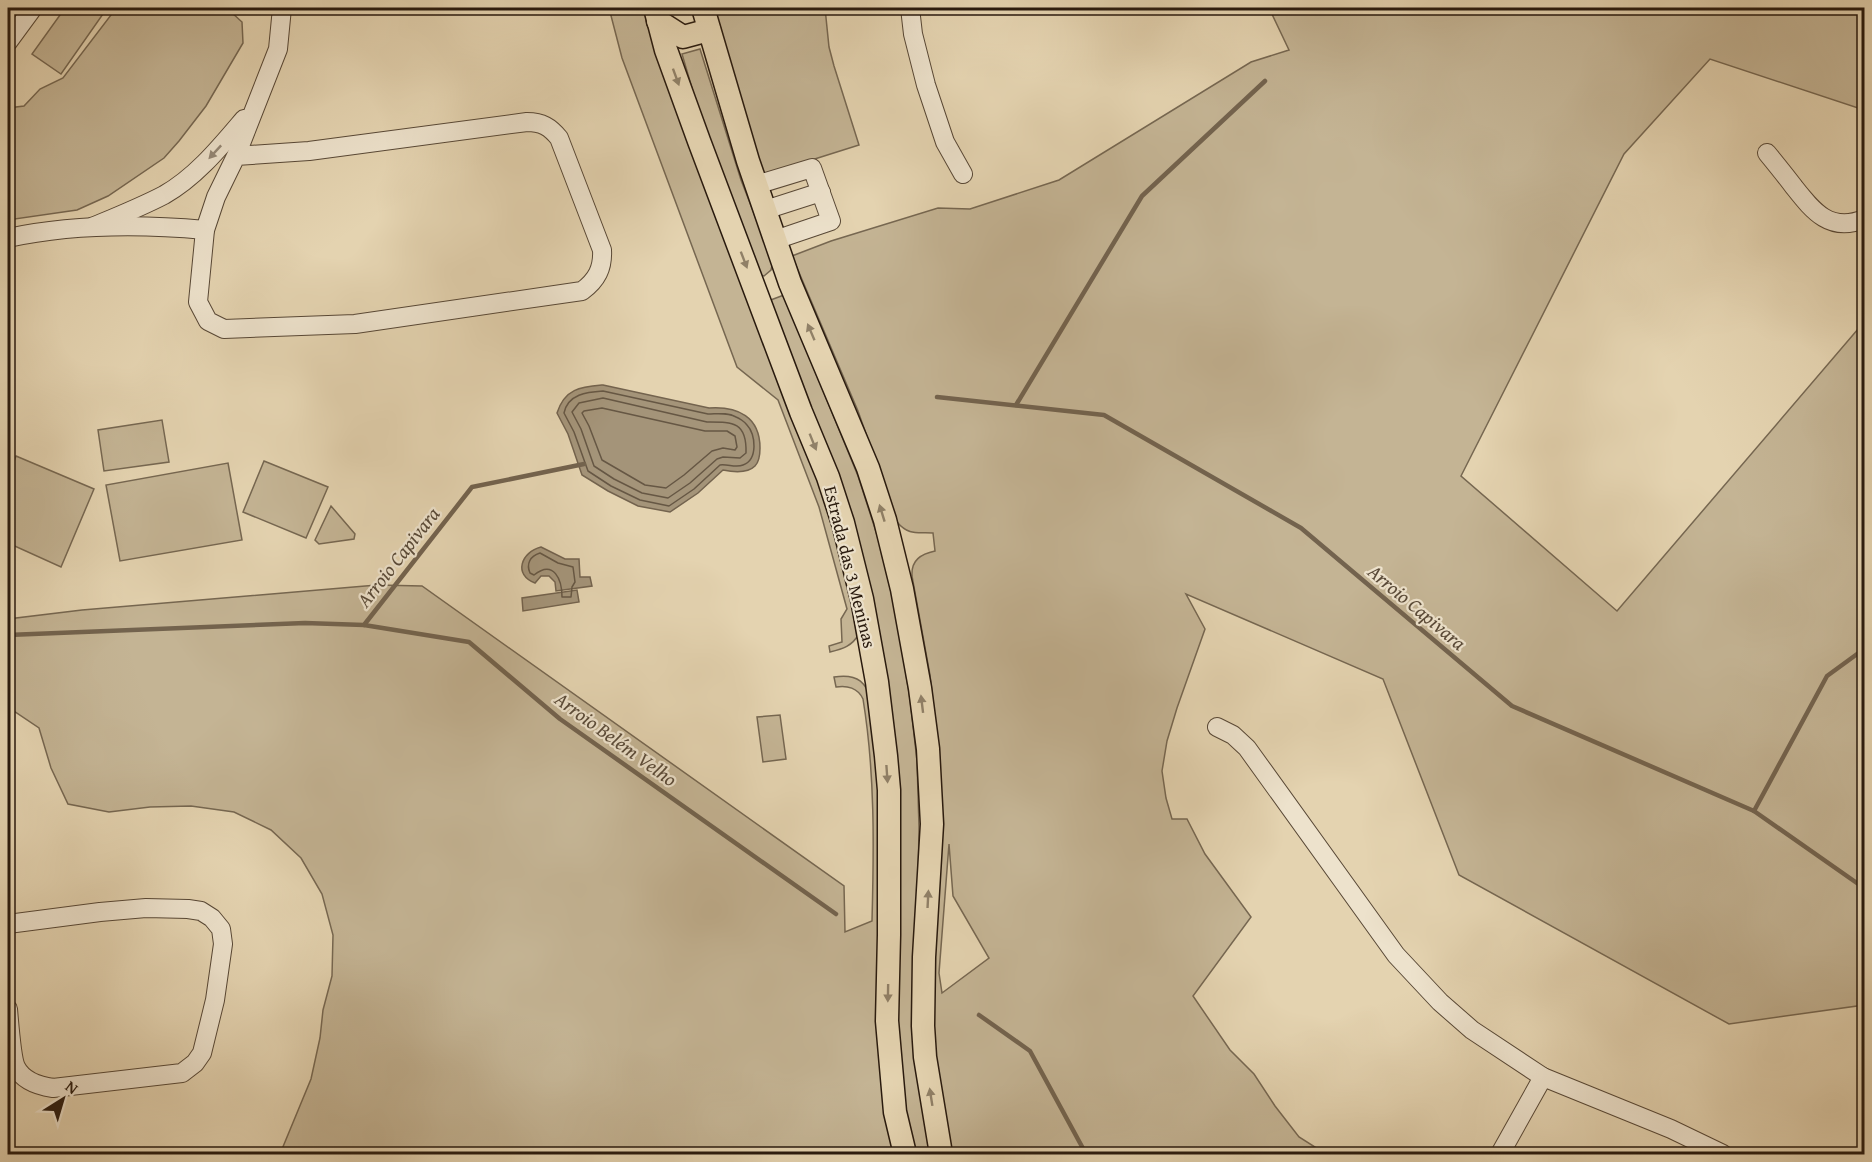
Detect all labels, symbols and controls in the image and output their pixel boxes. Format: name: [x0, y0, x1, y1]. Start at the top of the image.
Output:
one-way arrow: [671, 68, 681, 86]
one-way arrow: [208, 145, 222, 159]
one-way arrow: [740, 251, 749, 269]
one-way arrow: [806, 323, 816, 341]
one-way arrow: [809, 433, 818, 451]
street label: Estrada das 3 Meninas: [817, 483, 884, 651]
water label: Arroio Capivara: [348, 500, 447, 614]
one-way arrow: [877, 504, 887, 522]
water label: Arroio Capivara: [1361, 556, 1473, 657]
water label: Arroio Belém Velho: [548, 684, 684, 793]
one-way arrow: [917, 695, 927, 714]
one-way arrow: [883, 765, 892, 784]
one-way arrow: [923, 889, 932, 908]
one-way arrow: [883, 984, 893, 1003]
north arrow: [33, 1069, 93, 1129]
text: N: [61, 1074, 84, 1100]
one-way arrow: [926, 1087, 935, 1106]

